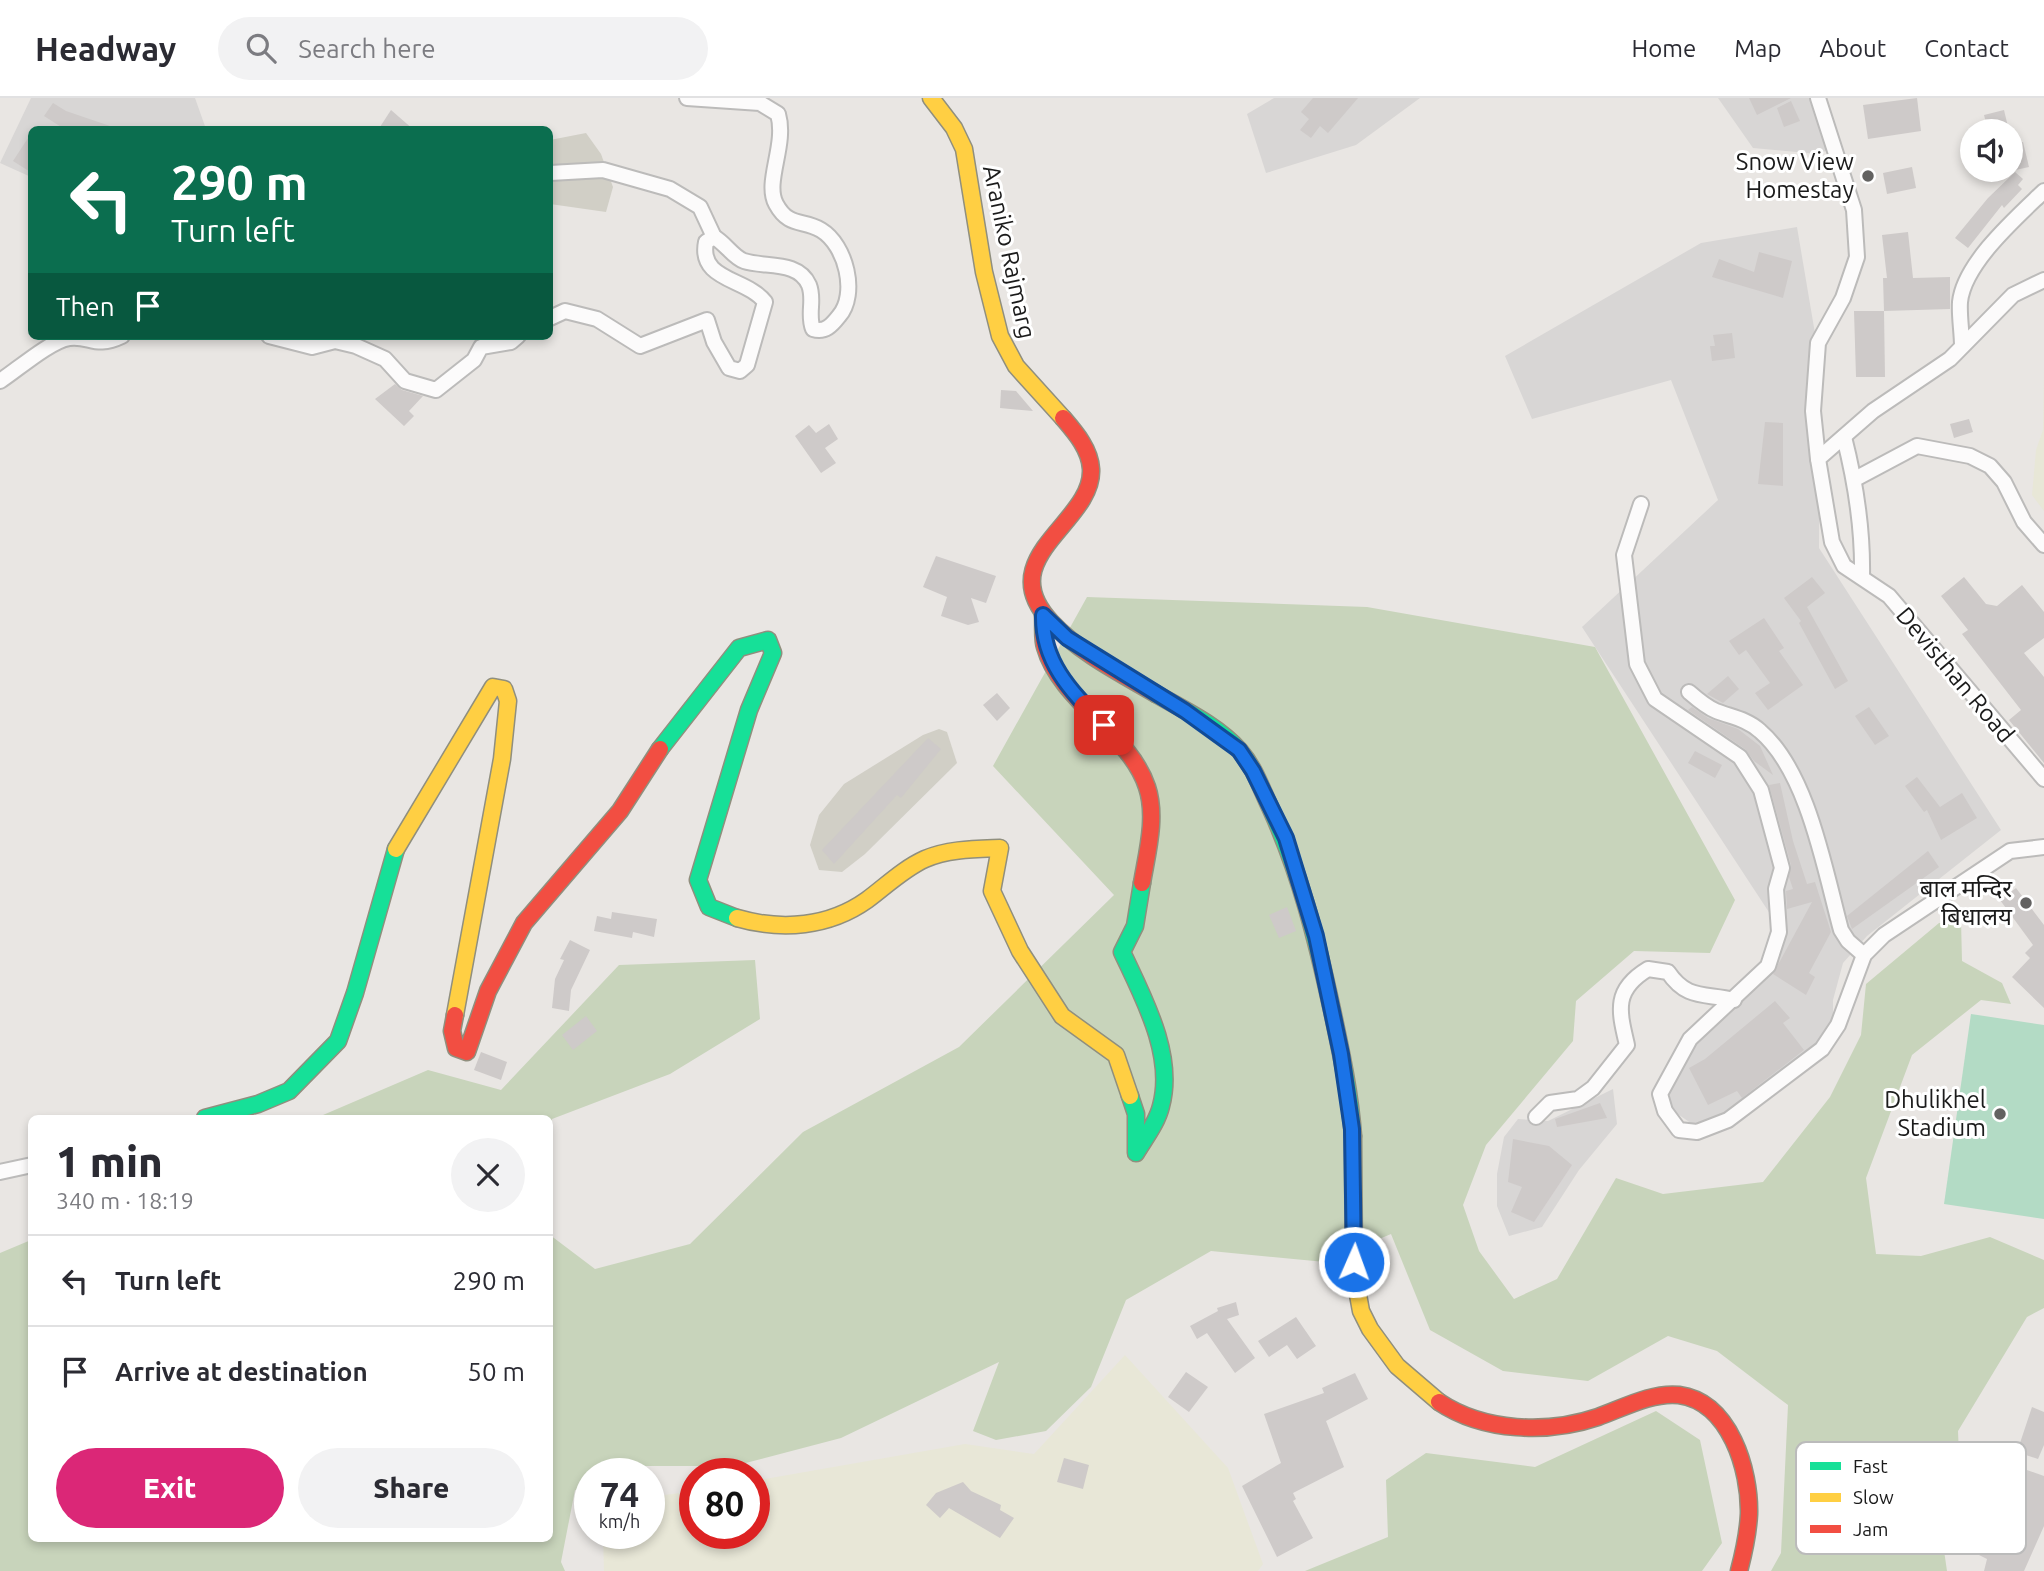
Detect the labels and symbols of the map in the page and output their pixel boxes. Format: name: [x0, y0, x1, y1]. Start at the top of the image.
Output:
place label: Snow View Homestay: [1736, 148, 1854, 203]
street label: Araniko Rajmarg: [978, 163, 1041, 341]
marker: Snow View Homestay: [1860, 168, 1876, 184]
street label: Devisthan Road: [1891, 602, 2020, 748]
pin: [1074, 695, 1134, 755]
place label: बाल मन्दिर बिधालय: [1920, 875, 2013, 930]
marker: बाल मन्दिर बिधालय: [2018, 895, 2034, 911]
place label: Dhulikhel Stadium: [1884, 1086, 1986, 1141]
marker: Dhulikhel Stadium: [1992, 1106, 2008, 1122]
position arrow: [1317, 1225, 1391, 1299]
legend: [1796, 1442, 2026, 1554]
text: Fast: [1853, 1455, 1888, 1477]
speed limit sign: 80: [679, 1458, 770, 1549]
text: Slow: [1853, 1486, 1894, 1508]
text: Jam: [1853, 1518, 1889, 1540]

